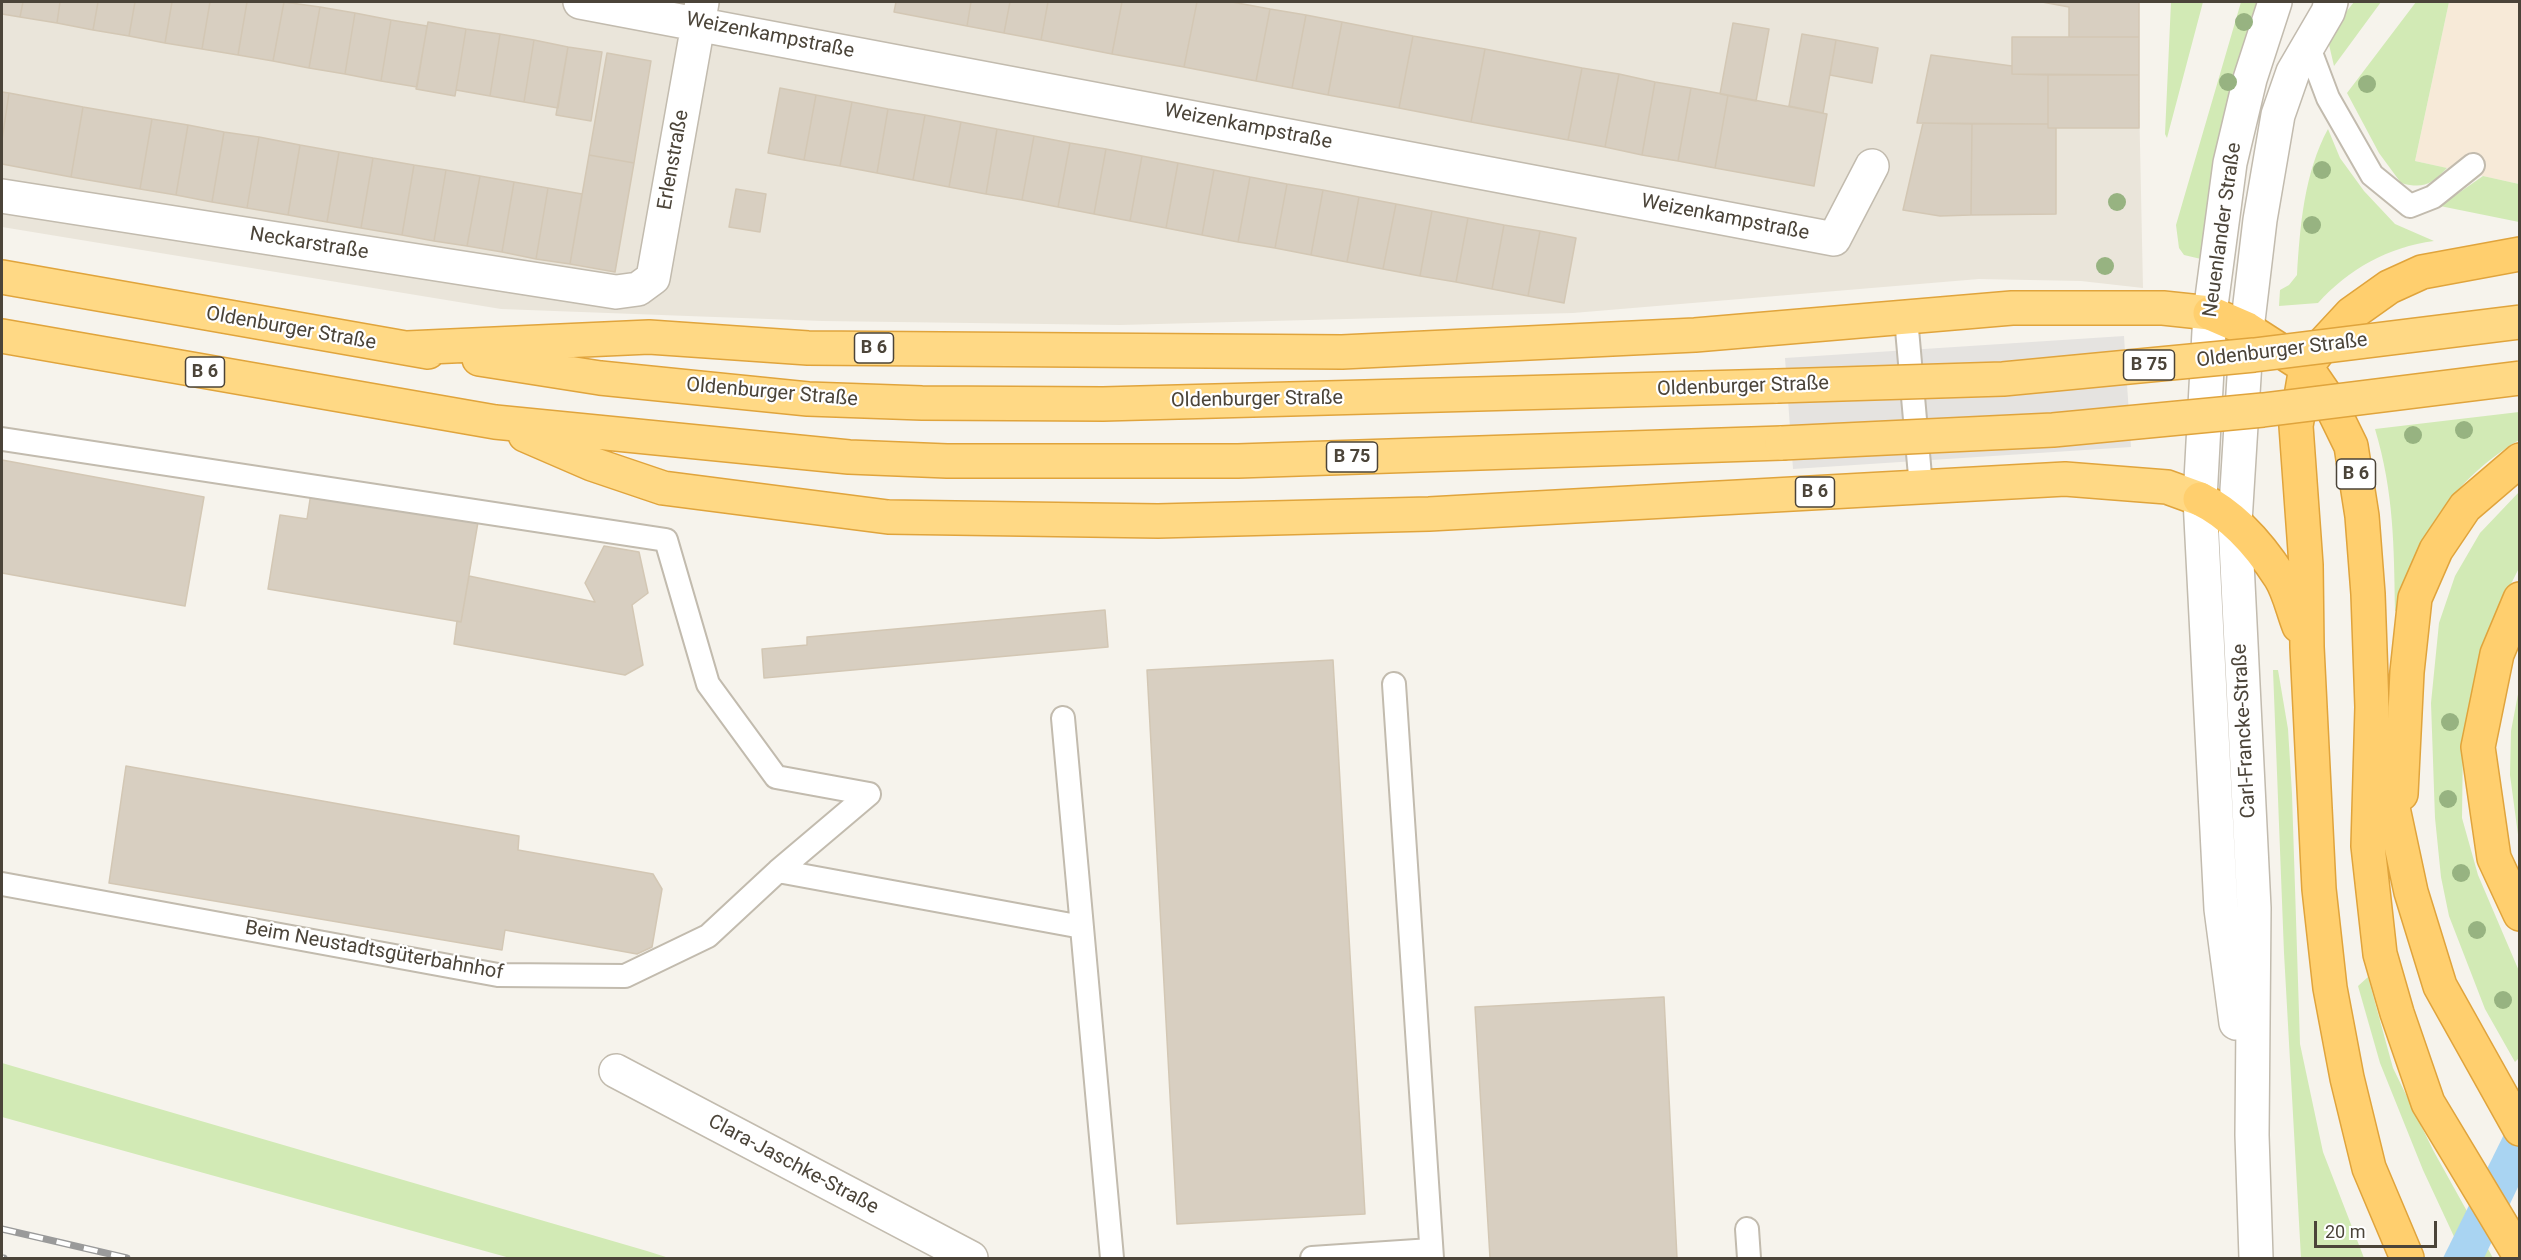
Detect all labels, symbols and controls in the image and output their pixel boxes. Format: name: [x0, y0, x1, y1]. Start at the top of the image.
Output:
street label: Weizenkampstraße: [684, 8, 856, 64]
street label: Weizenkampstraße: [1162, 99, 1334, 155]
street label: Erlenstraße: [653, 108, 695, 212]
street label: Neuenlander Straße: [2199, 141, 2247, 319]
street label: Weizenkampstraße: [1639, 190, 1811, 246]
street label: Neckarstraße: [248, 223, 370, 265]
street label: Oldenburger Straße: [204, 302, 378, 356]
street label: Oldenburger Straße: [2195, 329, 2369, 373]
road number: B 6: [854, 333, 894, 363]
road number: B 75: [2124, 350, 2174, 380]
road number: B 6: [186, 357, 224, 387]
street label: Oldenburger Straße: [1657, 372, 1829, 402]
street label: Oldenburger Straße: [685, 374, 859, 412]
street label: Oldenburger Straße: [1171, 386, 1343, 414]
road number: B 75: [1326, 442, 1378, 472]
road number: B 6: [2336, 459, 2376, 489]
road number: B 6: [1796, 477, 1834, 507]
street label: Carl-Francke-Straße: [2228, 643, 2262, 819]
street label: Beim Neustadtsgüterbahnhof: [243, 916, 505, 986]
street label: Clara-Jaschke-Straße: [704, 1110, 882, 1220]
scale bar: [2317, 1209, 2440, 1247]
text: 20 m: [2325, 1221, 2365, 1242]

